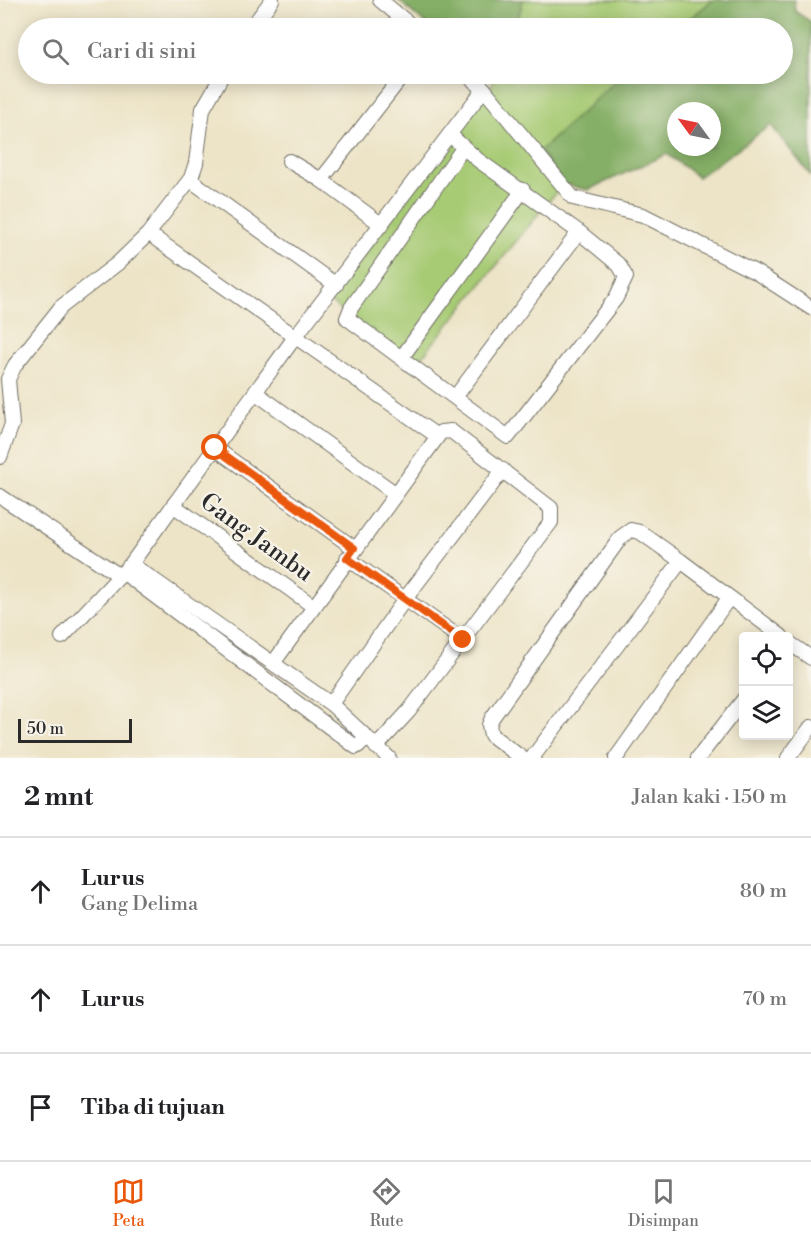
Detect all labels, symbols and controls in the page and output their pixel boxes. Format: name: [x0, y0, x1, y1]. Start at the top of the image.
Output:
search box: [18, 18, 793, 84]
icon: search: [39, 35, 72, 68]
text: Cari di sini: [87, 38, 197, 65]
north arrow: [667, 102, 721, 156]
route start: [201, 434, 227, 460]
street label: Gang Jambu: [194, 487, 319, 589]
route end: [449, 626, 475, 652]
map controls: [739, 632, 793, 740]
button: locate: [739, 632, 793, 686]
button: layers: [739, 686, 793, 740]
scale bar: [18, 716, 132, 744]
text: 50 m: [27, 719, 64, 739]
text: 2 mnt: [24, 781, 93, 813]
text: Jalan kaki · 150 m: [632, 785, 787, 810]
text: Lurus: [81, 865, 144, 892]
icon: ahead: [24, 875, 57, 908]
text: 80 m: [740, 879, 787, 904]
text: Gang Delima: [81, 892, 198, 917]
icon: ahead: [24, 983, 57, 1016]
text: Lurus: [81, 986, 144, 1013]
text: 70 m: [743, 987, 787, 1012]
icon: arrive: [24, 1091, 57, 1124]
text: Tiba di tujuan: [81, 1094, 225, 1121]
tab: Peta: [112, 1175, 145, 1231]
tab: Rute: [370, 1175, 403, 1231]
tab: Disimpan: [628, 1175, 699, 1231]

